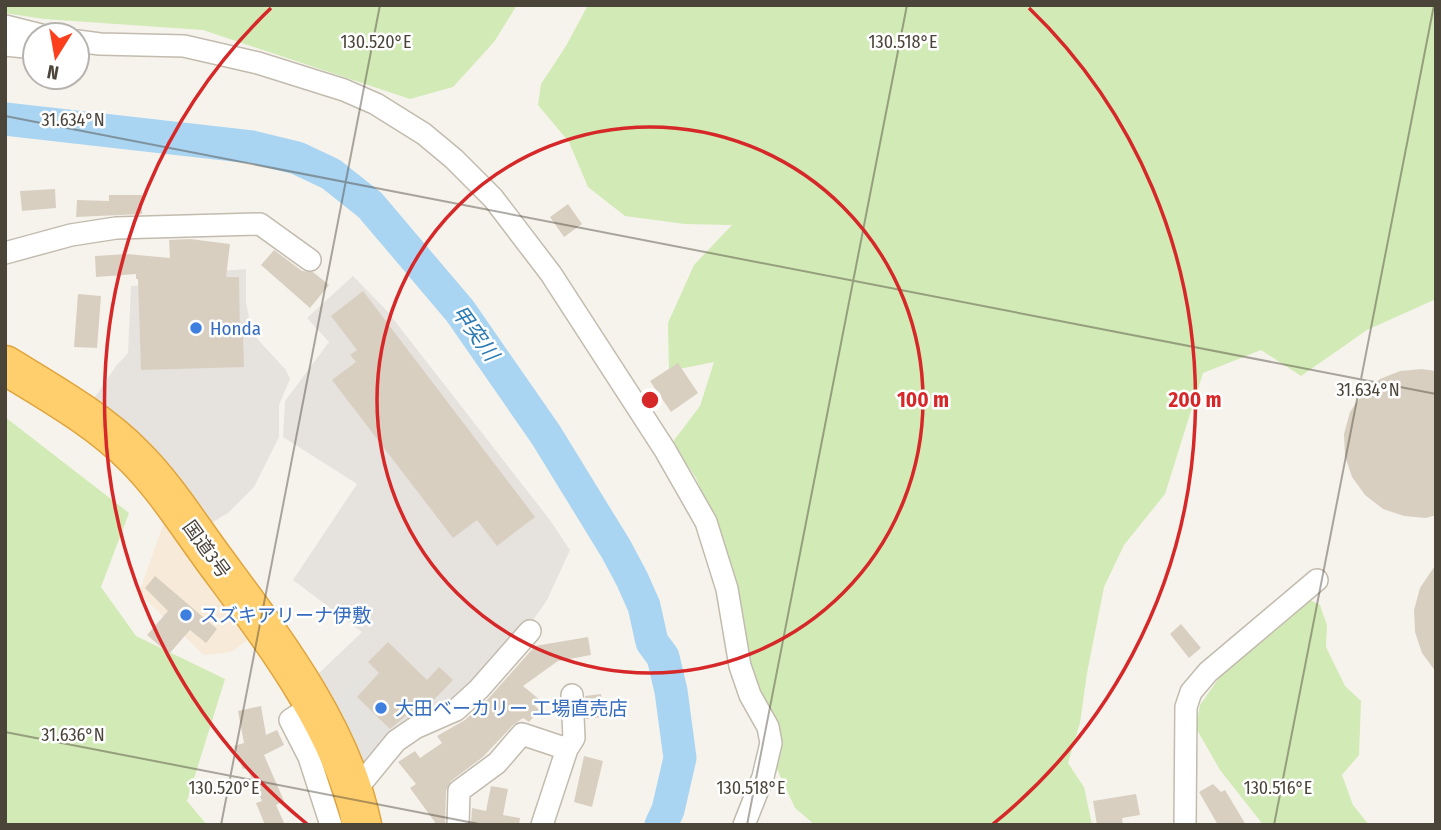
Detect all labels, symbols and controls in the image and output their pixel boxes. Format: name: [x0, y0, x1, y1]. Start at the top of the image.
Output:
north arrow: [21, 21, 91, 91]
text: 130.520°E: [341, 31, 411, 53]
text: 130.518°E: [869, 31, 937, 53]
text: N: [45, 60, 61, 85]
text: 31.634°N: [41, 109, 105, 131]
water label: 甲突川: [446, 300, 505, 368]
place label: Honda: [210, 317, 261, 340]
marker: Honda: [188, 320, 204, 336]
text: 31.634°N: [1336, 379, 1400, 401]
text: 100 m: [897, 387, 949, 413]
text: 200 m: [1167, 387, 1222, 413]
centre of rings: [638, 388, 662, 412]
street label: 国道3号: [178, 516, 235, 583]
place label: スズキアリーナ伊敷: [200, 604, 371, 627]
marker: スズキアリーナ伊敷: [178, 607, 194, 623]
place label: 大田ベーカリー 工場直売店: [395, 697, 627, 720]
marker: 大田ベーカリー 工場直売店: [373, 700, 389, 716]
text: 31.636°N: [41, 724, 105, 746]
text: 130.520°E: [189, 777, 259, 799]
text: 130.518°E: [717, 777, 785, 799]
text: 130.516°E: [1244, 777, 1312, 799]

